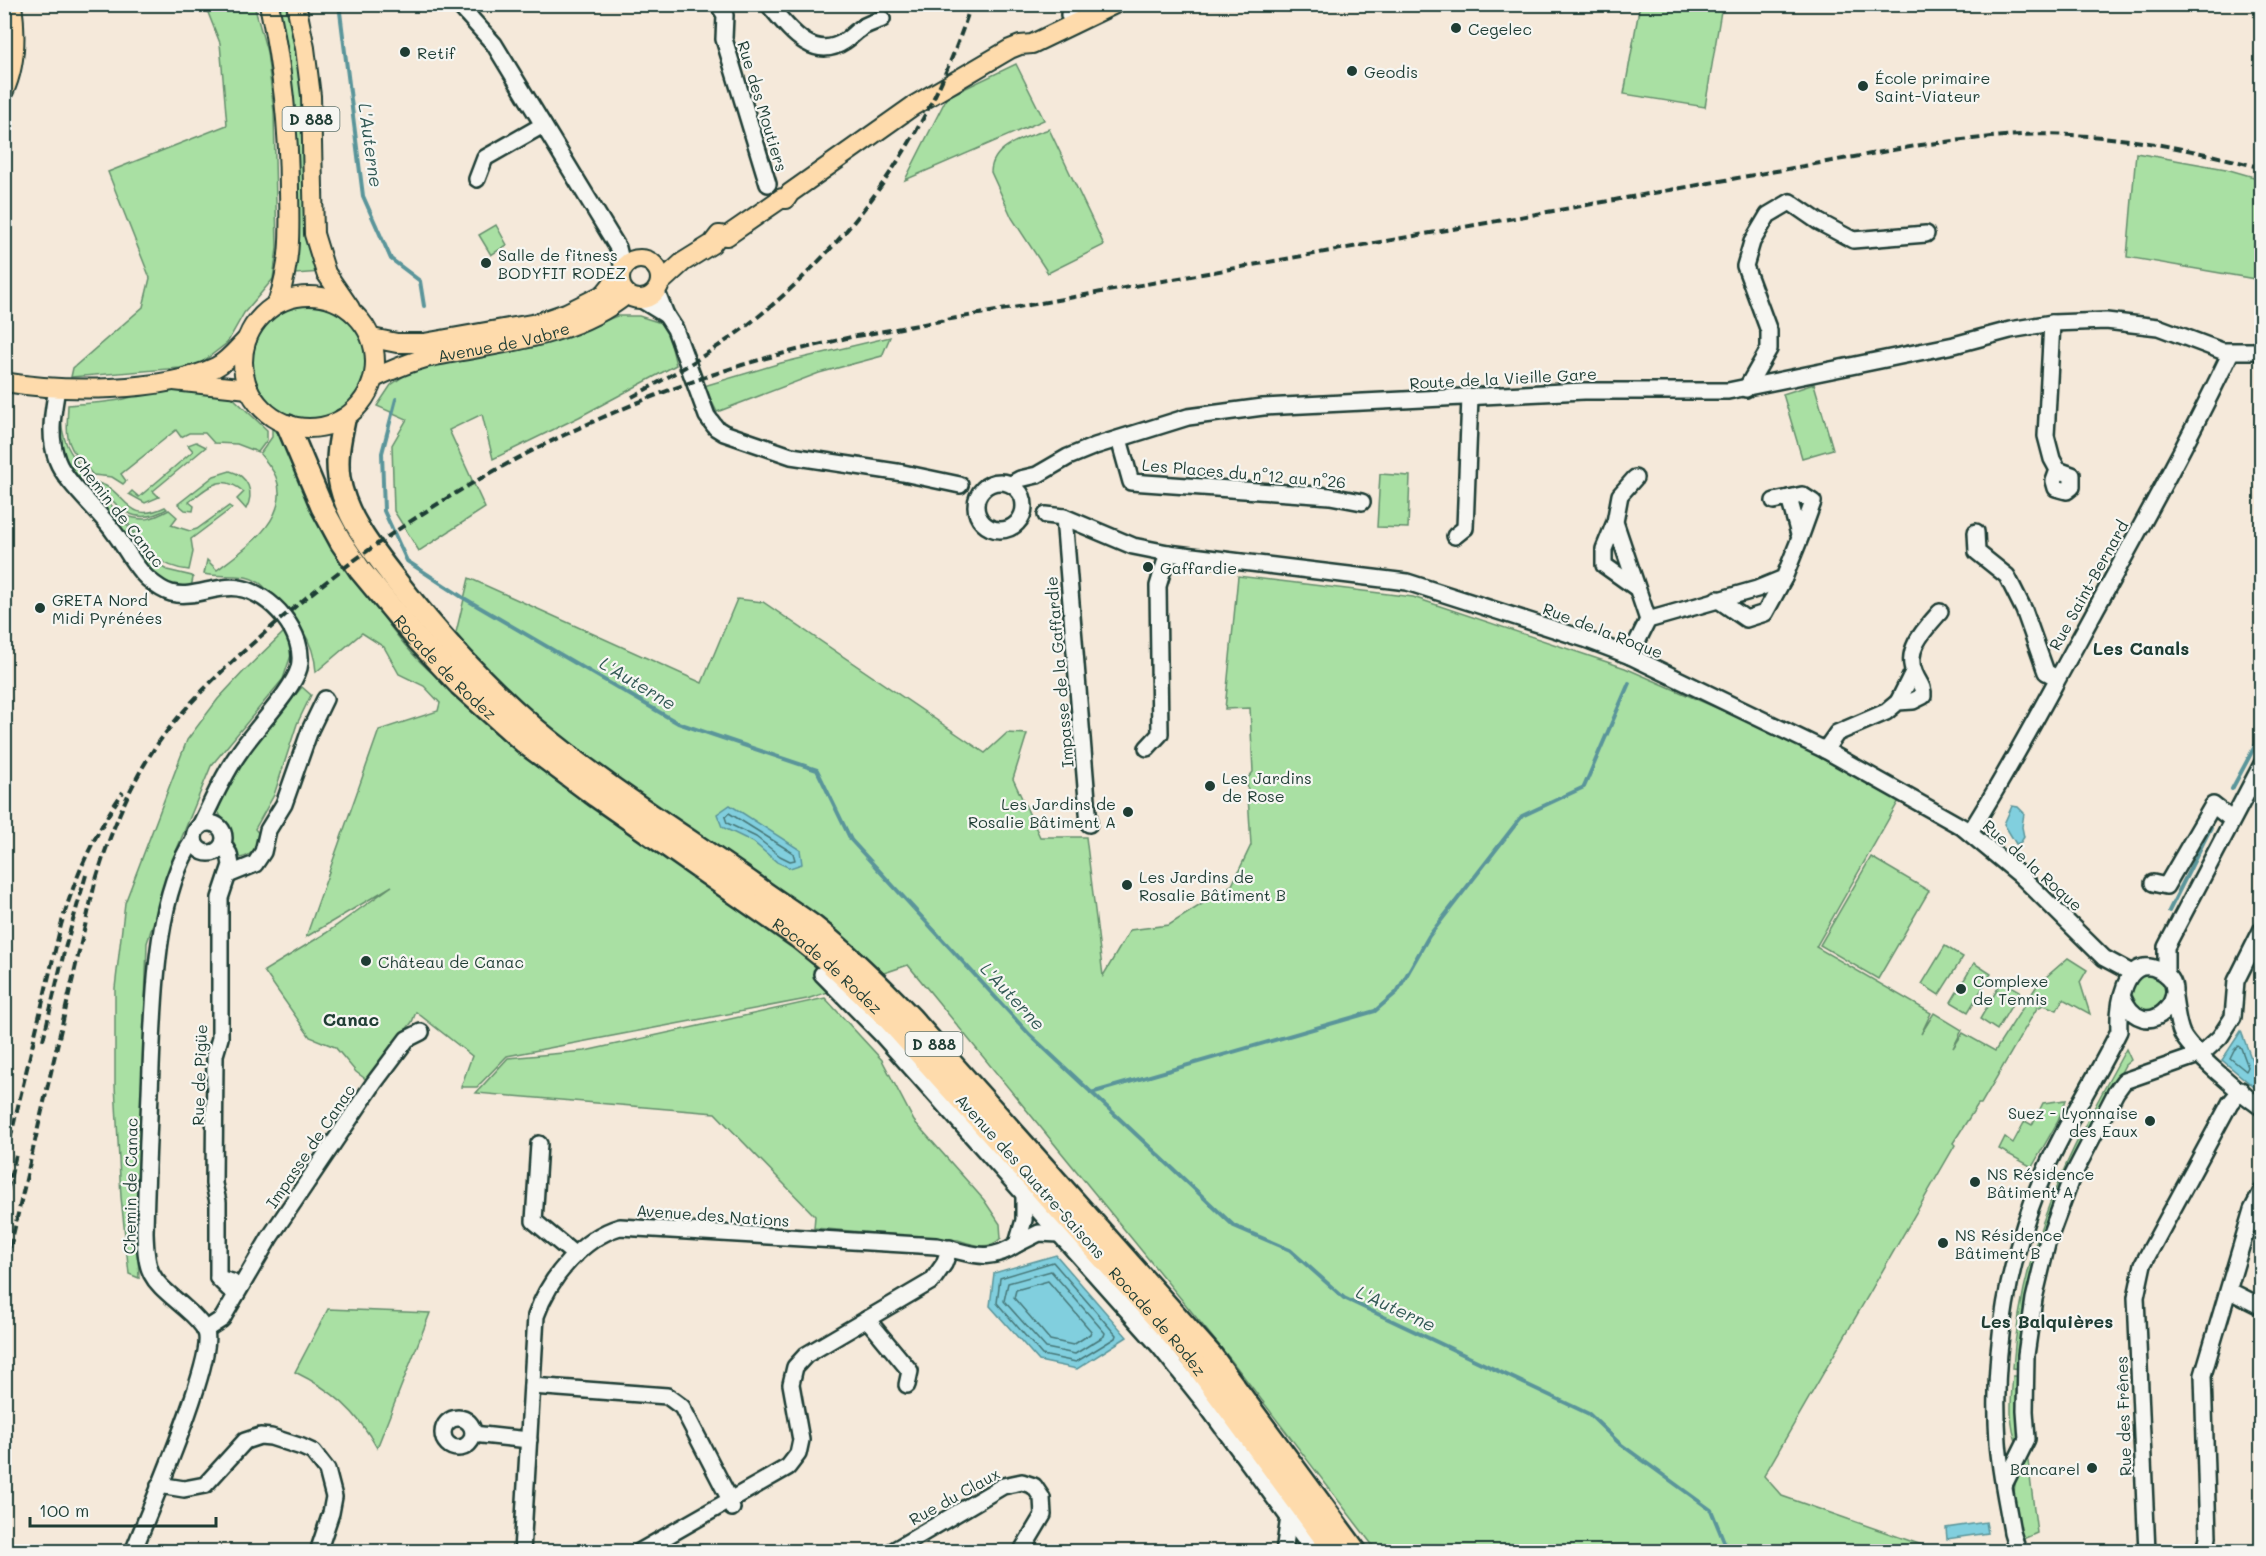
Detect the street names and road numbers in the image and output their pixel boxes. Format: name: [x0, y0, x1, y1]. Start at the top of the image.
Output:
street label: Rue des Moutiers: [733, 38, 793, 174]
road number: D 888: [282, 107, 340, 131]
street label: Avenue de Vabre: [436, 317, 572, 366]
street label: Route de la Vieille Gare: [1409, 363, 1597, 393]
street label: Chemin de Canac: [69, 451, 169, 571]
street label: Les Places du n°12 au n°26: [1141, 454, 1347, 492]
street label: Rue Saint-Bernard: [2044, 516, 2132, 654]
street label: Impasse de la Gaffardie: [1040, 576, 1078, 768]
street label: Rue de la Roque: [1540, 597, 1666, 663]
street label: Rocade de Rodez: [390, 610, 502, 724]
street label: Rue de la Roque: [1979, 815, 2087, 915]
street label: Rocade de Rodez: [769, 912, 887, 1018]
street label: Rue de Pigüe: [187, 1024, 211, 1126]
road number: D 888: [906, 1032, 962, 1056]
street label: Impasse de Canac: [261, 1080, 359, 1212]
street label: Avenue des Quatre-Saisons: [952, 1089, 1110, 1263]
street label: Chemin de Canac: [118, 1117, 142, 1255]
street label: Avenue des Nations: [636, 1199, 790, 1231]
street label: Rocade de Rodez: [1105, 1262, 1211, 1380]
street label: Rue des Frênes: [2110, 1355, 2136, 1477]
street label: Rue du Claux: [905, 1462, 1003, 1530]

